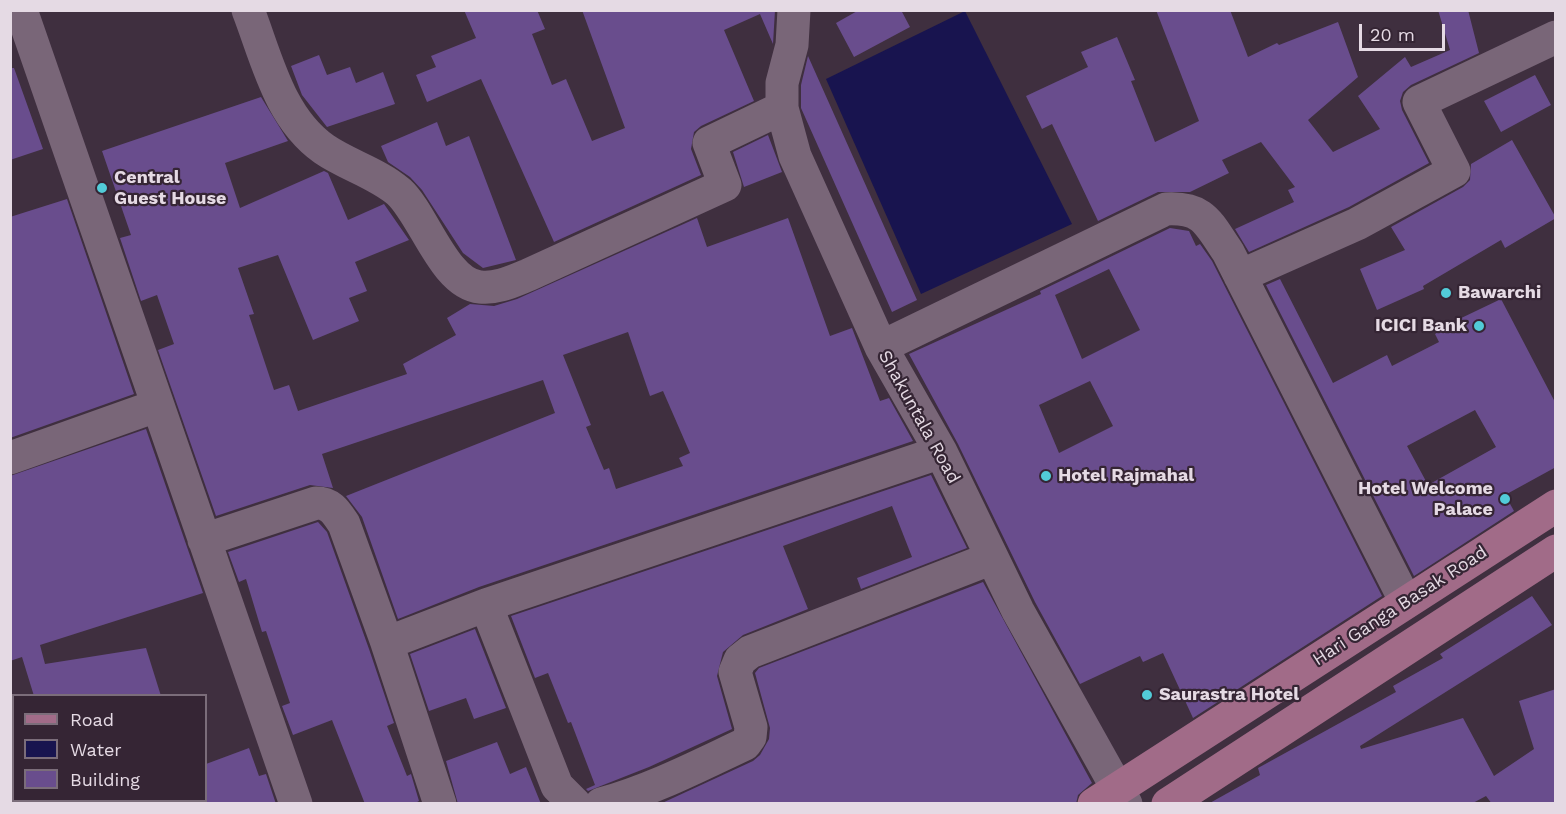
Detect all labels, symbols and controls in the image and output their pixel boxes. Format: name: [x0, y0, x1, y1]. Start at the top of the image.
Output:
scale bar: [1362, 12, 1448, 50]
text: 20 m: [1370, 24, 1415, 45]
place label: Central Guest House: [114, 167, 226, 210]
marker: Central Guest House: [95, 181, 109, 195]
place label: Bawarchi: [1458, 282, 1541, 304]
marker: Bawarchi: [1439, 286, 1453, 300]
place label: ICICI Bank: [1375, 315, 1467, 337]
marker: ICICI Bank: [1472, 319, 1486, 333]
street label: Shakuntala Road: [874, 347, 964, 487]
place label: Hotel Rajmahal: [1058, 465, 1194, 487]
marker: Hotel Rajmahal: [1039, 469, 1053, 483]
place label: Hotel Welcome Palace: [1358, 478, 1493, 520]
marker: Hotel Welcome Palace: [1498, 492, 1512, 506]
street label: Hari Ganga Basak Road: [1309, 541, 1491, 671]
place label: Saurastra Hotel: [1159, 684, 1299, 706]
marker: Saurastra Hotel: [1140, 688, 1154, 702]
legend: [12, 694, 207, 802]
text: Road: [70, 709, 114, 730]
text: Water: [70, 739, 122, 760]
text: Building: [70, 769, 140, 790]

